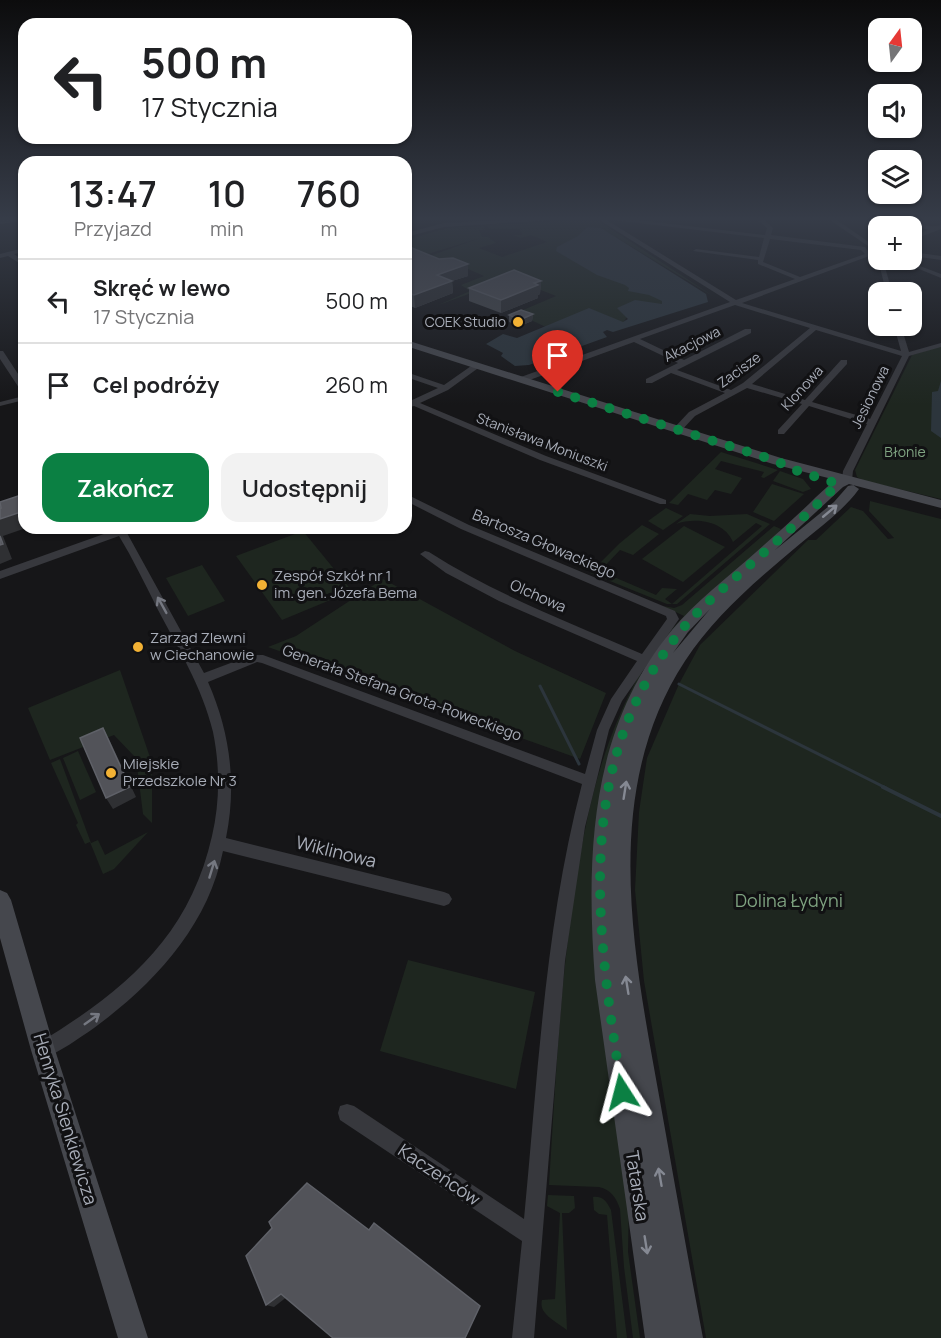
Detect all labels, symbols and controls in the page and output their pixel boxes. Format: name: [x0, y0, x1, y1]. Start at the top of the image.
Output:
north arrow: [868, 18, 922, 72]
map controls: [868, 18, 922, 336]
text: 500 m: [141, 33, 267, 91]
icon: left: [42, 42, 120, 120]
button: sound: [868, 84, 922, 138]
text: 17 Stycznia: [141, 88, 278, 125]
button: layers: [868, 150, 922, 204]
text: 13:47: [69, 169, 157, 218]
text: 10: [208, 169, 246, 218]
text: 760: [297, 169, 361, 218]
text: Przyjazd: [74, 215, 152, 242]
text: min: [210, 215, 244, 242]
text: m: [321, 215, 337, 242]
button: +: [868, 216, 922, 270]
text: Skręć w lewo: [93, 273, 230, 303]
button: −: [868, 282, 922, 336]
icon: left: [42, 285, 75, 318]
text: 500 m: [325, 286, 388, 316]
text: 17 Stycznia: [93, 303, 194, 330]
place label: COEK Studio: [425, 312, 506, 331]
marker: COEK Studio: [511, 315, 525, 329]
street label: Akacjowa: [660, 321, 723, 366]
pin: [532, 330, 583, 392]
icon: arrive: [541, 339, 574, 372]
street label: Zacisze: [713, 347, 764, 392]
street label: Klonowa: [776, 361, 827, 414]
street label: Jesionowa: [846, 362, 893, 431]
icon: arrive: [42, 369, 75, 402]
text: Cel podróży: [93, 370, 219, 400]
text: 260 m: [325, 370, 388, 400]
street label: Stanisława Moniuszki: [474, 408, 611, 475]
park label: Błonie: [884, 442, 926, 461]
button: Zakończ: [42, 453, 209, 522]
button: Udostępnij: [221, 453, 388, 522]
street label: Bartosza Głowackiego: [469, 504, 619, 583]
one-way arrow: [822, 505, 838, 518]
place label: Zespół Szkół nr 1 im. gen. Józefa Bema: [274, 565, 417, 603]
street label: Olchowa: [507, 574, 570, 617]
marker: Zespół Szkół nr 1 im. gen. Józefa Bema: [255, 578, 269, 592]
one-way arrow: [156, 597, 168, 614]
place label: Zarząd Zlewni w Ciechanowie: [150, 627, 255, 665]
street label: Generała Stefana Grota-Roweckiego: [280, 639, 525, 746]
marker: Zarząd Zlewni w Ciechanowie: [131, 640, 145, 654]
place label: Miejskie Przedszkole Nr 3: [123, 753, 237, 791]
marker: Miejskie Przedszkole Nr 3: [104, 766, 118, 780]
one-way arrow: [620, 781, 631, 801]
street label: Wiklinowa: [293, 829, 379, 873]
one-way arrow: [207, 860, 218, 879]
park label: Dolina Łydyni: [735, 888, 843, 912]
one-way arrow: [621, 975, 632, 995]
one-way arrow: [84, 1013, 100, 1025]
street label: Henryka Sienkiewicza: [28, 1030, 103, 1207]
position arrow: [590, 1060, 654, 1124]
street label: Kaczeńców: [394, 1138, 486, 1211]
street label: Tatarska: [621, 1149, 655, 1223]
one-way arrow: [654, 1168, 665, 1187]
one-way arrow: [641, 1235, 652, 1255]

